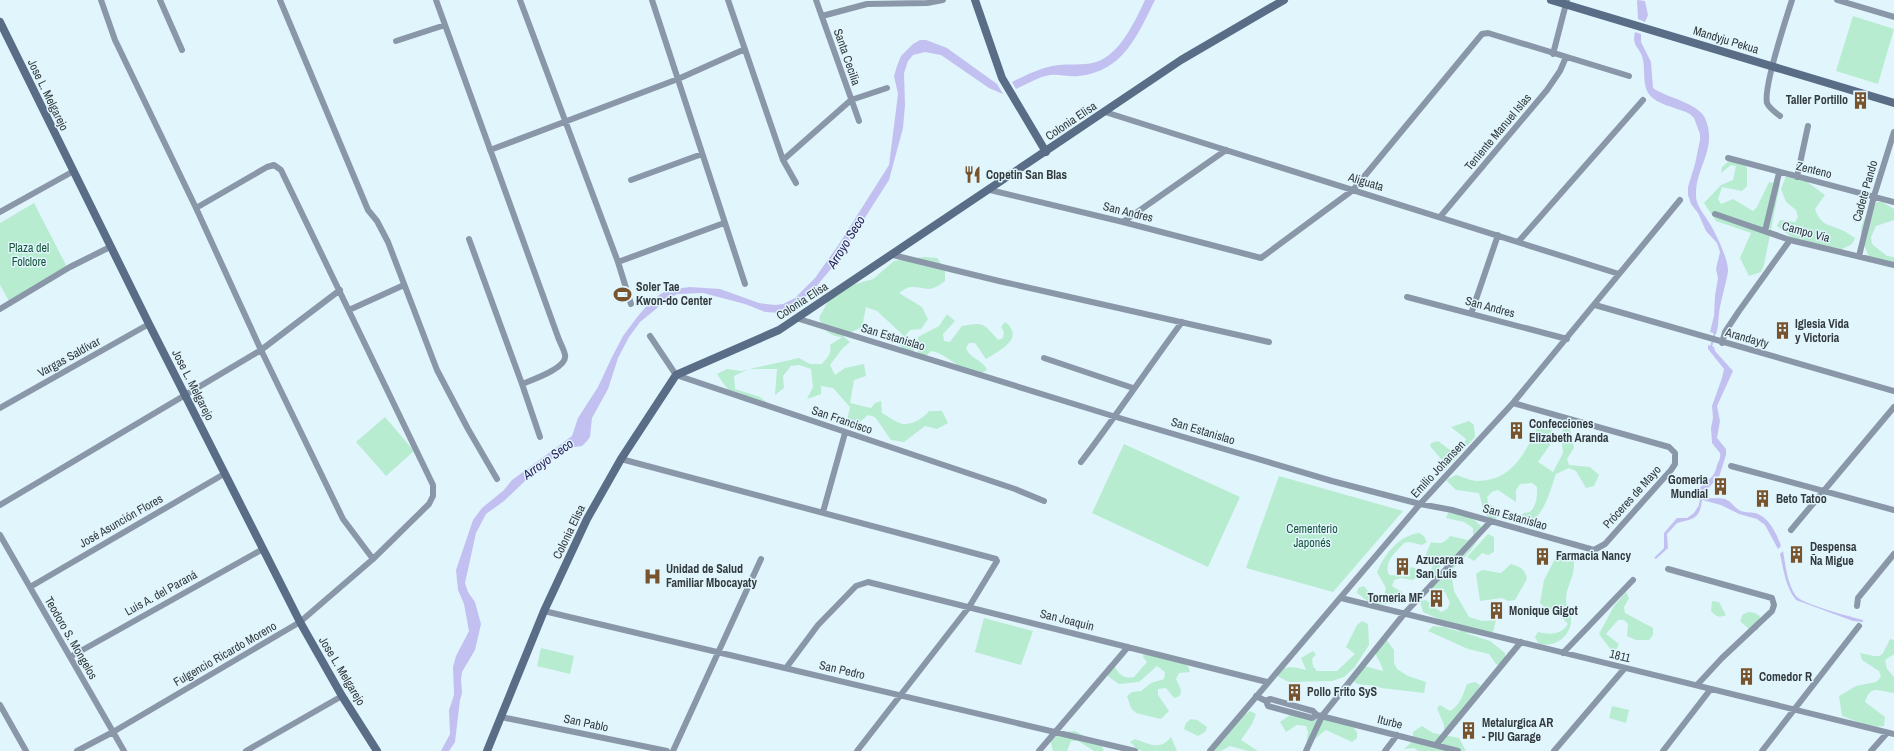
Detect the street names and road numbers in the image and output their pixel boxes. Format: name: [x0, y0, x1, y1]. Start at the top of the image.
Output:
street label: Mandyju Pekua: [1691, 22, 1761, 58]
street label: Santa Cecilia: [830, 26, 864, 88]
street label: Jose L. Melgarejo: [24, 57, 72, 133]
street label: Teniente Manuel Islas: [1461, 90, 1535, 174]
street label: Colonia Elisa: [1042, 98, 1100, 144]
street label: Zenteno: [1795, 158, 1833, 182]
street label: Cadete Pando: [1849, 159, 1881, 223]
street label: Aliguata: [1345, 169, 1386, 195]
street label: San Andres: [1101, 198, 1155, 226]
street label: Campo Via: [1780, 218, 1832, 246]
street label: Colonia Elisa: [773, 278, 831, 324]
street label: San Andres: [1463, 293, 1517, 321]
street label: San Estanislao: [859, 320, 927, 354]
street label: Arandayty: [1723, 324, 1771, 352]
street label: Vargas Saldívar: [35, 333, 104, 381]
street label: Jose L. Melgarejo: [168, 347, 218, 423]
street label: San Francisco: [809, 402, 875, 438]
street label: San Estanislao: [1169, 414, 1237, 448]
street label: Emilio Johansen: [1407, 437, 1469, 501]
street label: Próceres de Mayo: [1599, 462, 1665, 532]
street label: José Asunción Flores: [76, 491, 166, 551]
street label: San Estanislao: [1481, 500, 1549, 534]
street label: Colonia Elisa: [549, 502, 589, 562]
street label: Luis A. del Paraná: [122, 566, 201, 619]
street label: Teodoro S. Mongelos: [41, 594, 101, 682]
street label: San Joaquin: [1038, 606, 1096, 634]
street label: Fulgencio Ricardo Moreno: [171, 618, 279, 690]
street label: Jose L. Melgarejo: [315, 634, 369, 708]
street label: 1811: [1608, 646, 1633, 666]
street label: San Pedro: [818, 657, 866, 683]
street label: San Pablo: [562, 710, 610, 736]
street label: Iturbe: [1376, 711, 1404, 733]

